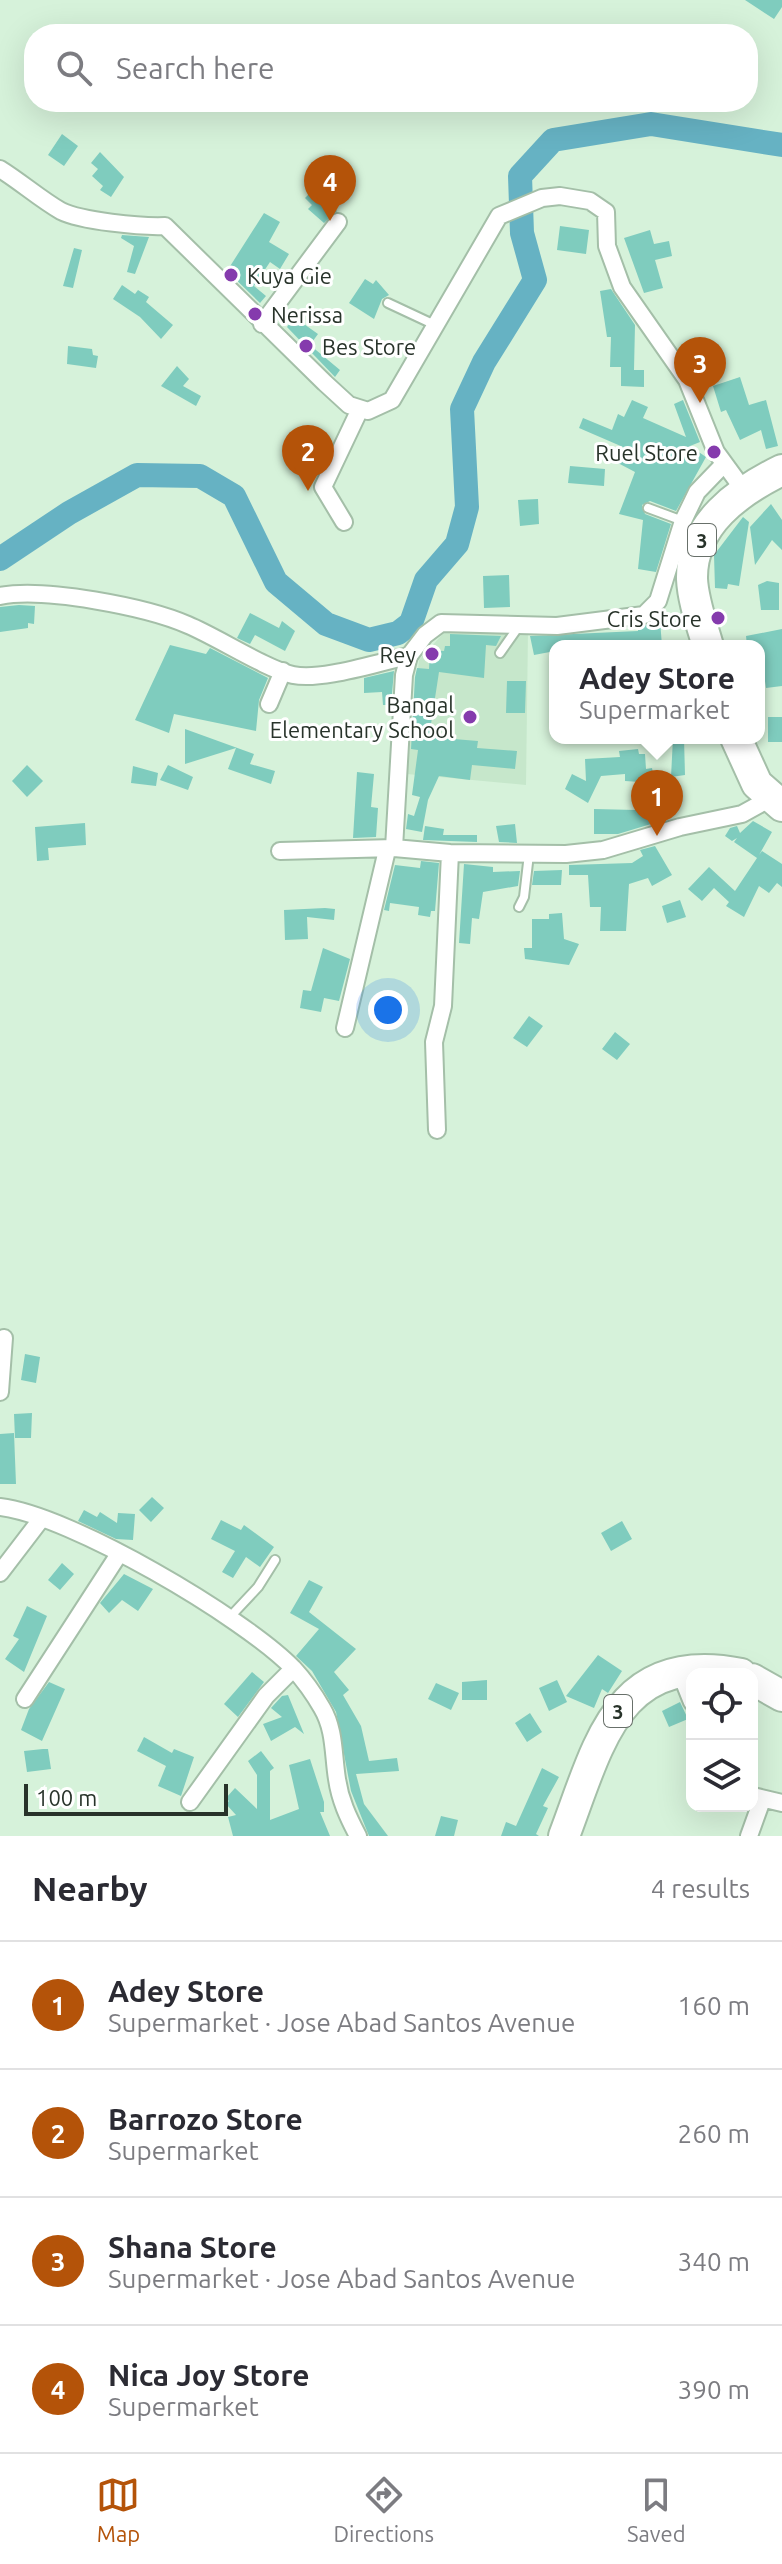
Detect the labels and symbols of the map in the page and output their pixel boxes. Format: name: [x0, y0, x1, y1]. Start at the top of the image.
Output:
pin: 4: [304, 155, 356, 221]
place label: Kuya Gie: [247, 263, 332, 288]
marker: Kuya Gie: [222, 266, 240, 284]
place label: Nerissa: [271, 302, 343, 327]
marker: Nerissa: [246, 305, 264, 323]
place label: Bes Store: [322, 334, 416, 359]
marker: Bes Store: [297, 337, 315, 355]
pin: 3: [674, 337, 726, 403]
pin: 2: [282, 425, 334, 491]
place label: Ruel Store: [595, 440, 698, 465]
marker: Ruel Store: [705, 443, 723, 461]
road number: 3: [688, 524, 716, 556]
place label: Cris Store: [607, 606, 702, 631]
marker: Cris Store: [709, 609, 727, 627]
place label: Rey: [380, 642, 416, 667]
marker: Rey: [423, 645, 441, 663]
place label: Bangal Elementary School: [270, 692, 454, 742]
marker: Bangal Elementary School: [461, 708, 479, 726]
pin: 1: [631, 770, 683, 836]
your location: [368, 990, 408, 1030]
road number: 3: [604, 1695, 632, 1727]
scale bar: [24, 1780, 228, 1816]

